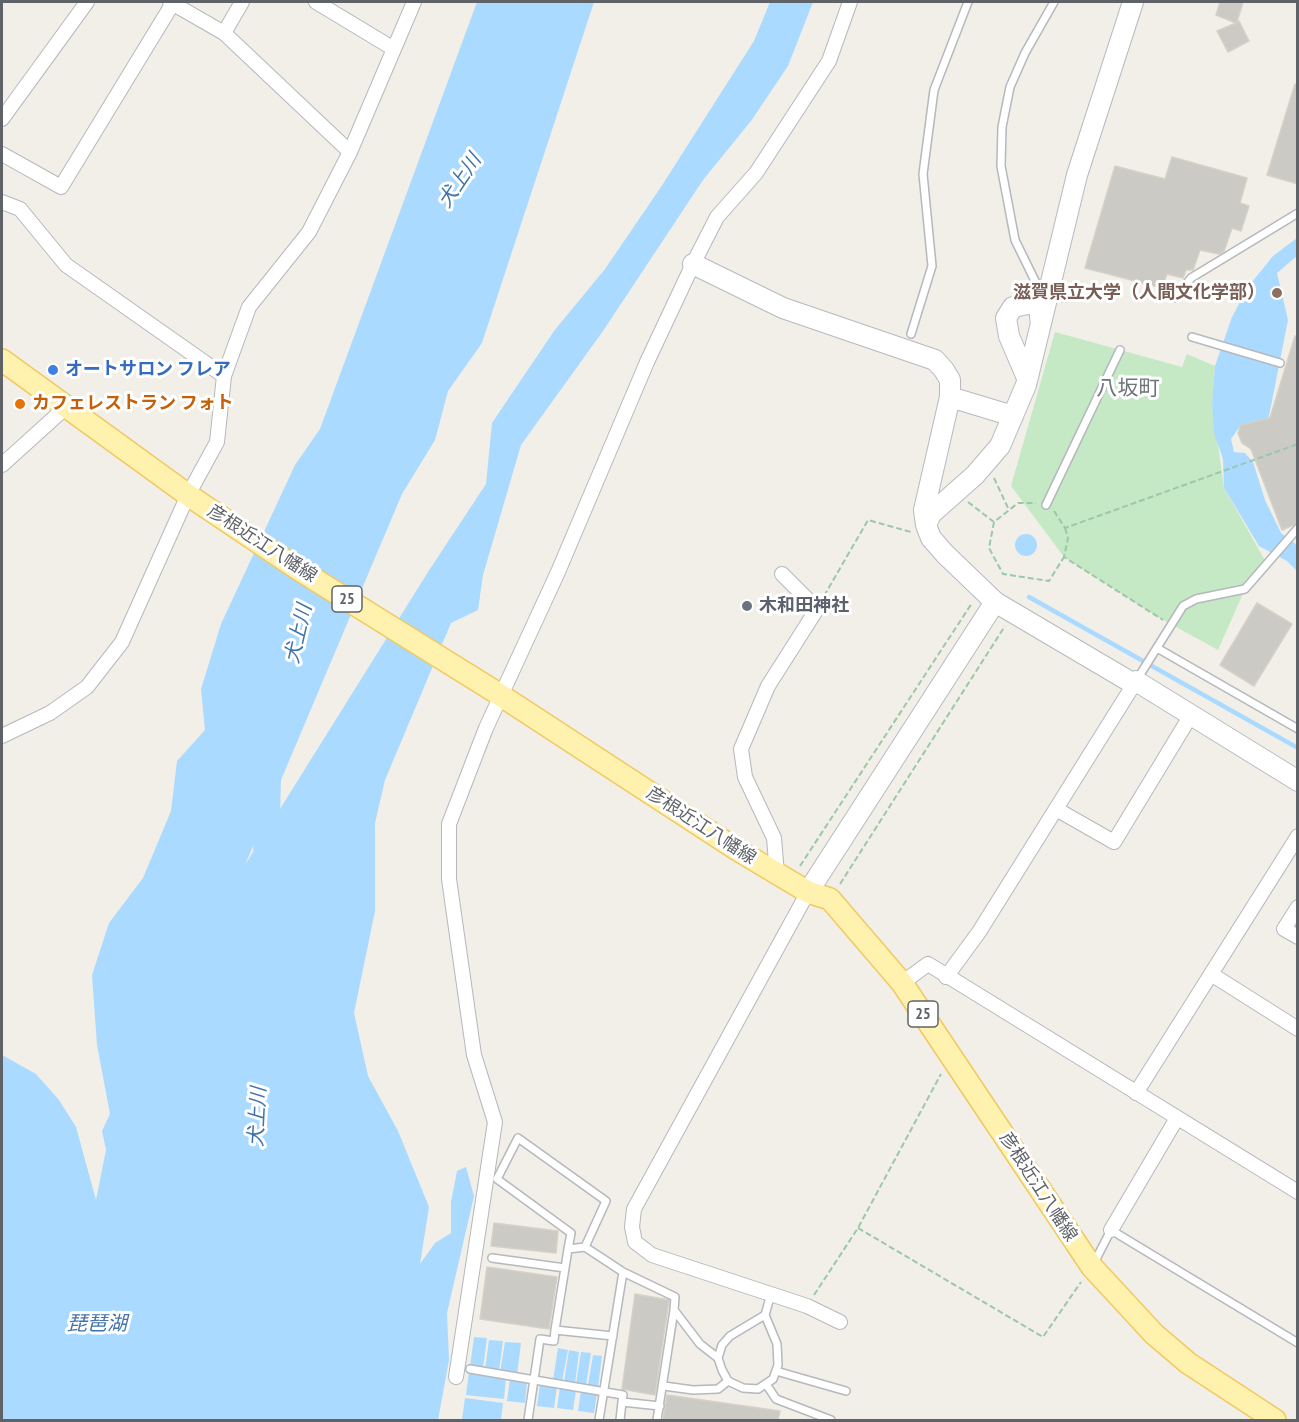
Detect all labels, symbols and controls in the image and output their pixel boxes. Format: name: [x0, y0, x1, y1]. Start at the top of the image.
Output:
water label: 犬上川: [433, 149, 487, 213]
place label: 滋賀県立大学（人間文化学部）: [1013, 282, 1265, 304]
marker: 滋賀県立大学（人間文化学部）: [1270, 286, 1284, 300]
place label: オートサロン フレア: [65, 359, 231, 381]
marker: オートサロン フレア: [46, 363, 60, 377]
district label: 八坂町: [1097, 376, 1159, 402]
place label: カフェレストラン フォト: [32, 393, 234, 415]
marker: カフェレストラン フォト: [13, 397, 27, 411]
street label: 彦根近江八幡線: [203, 501, 321, 587]
road number: 25: [332, 586, 362, 612]
place label: 木和田神社: [759, 595, 849, 617]
marker: 木和田神社: [740, 599, 754, 613]
water label: 犬上川: [281, 602, 317, 666]
street label: 彦根近江八幡線: [642, 783, 760, 869]
road number: 25: [908, 1001, 938, 1027]
water label: 犬上川: [244, 1086, 272, 1148]
street label: 彦根近江八幡線: [995, 1128, 1081, 1246]
water label: 琵琶湖: [67, 1312, 127, 1336]

